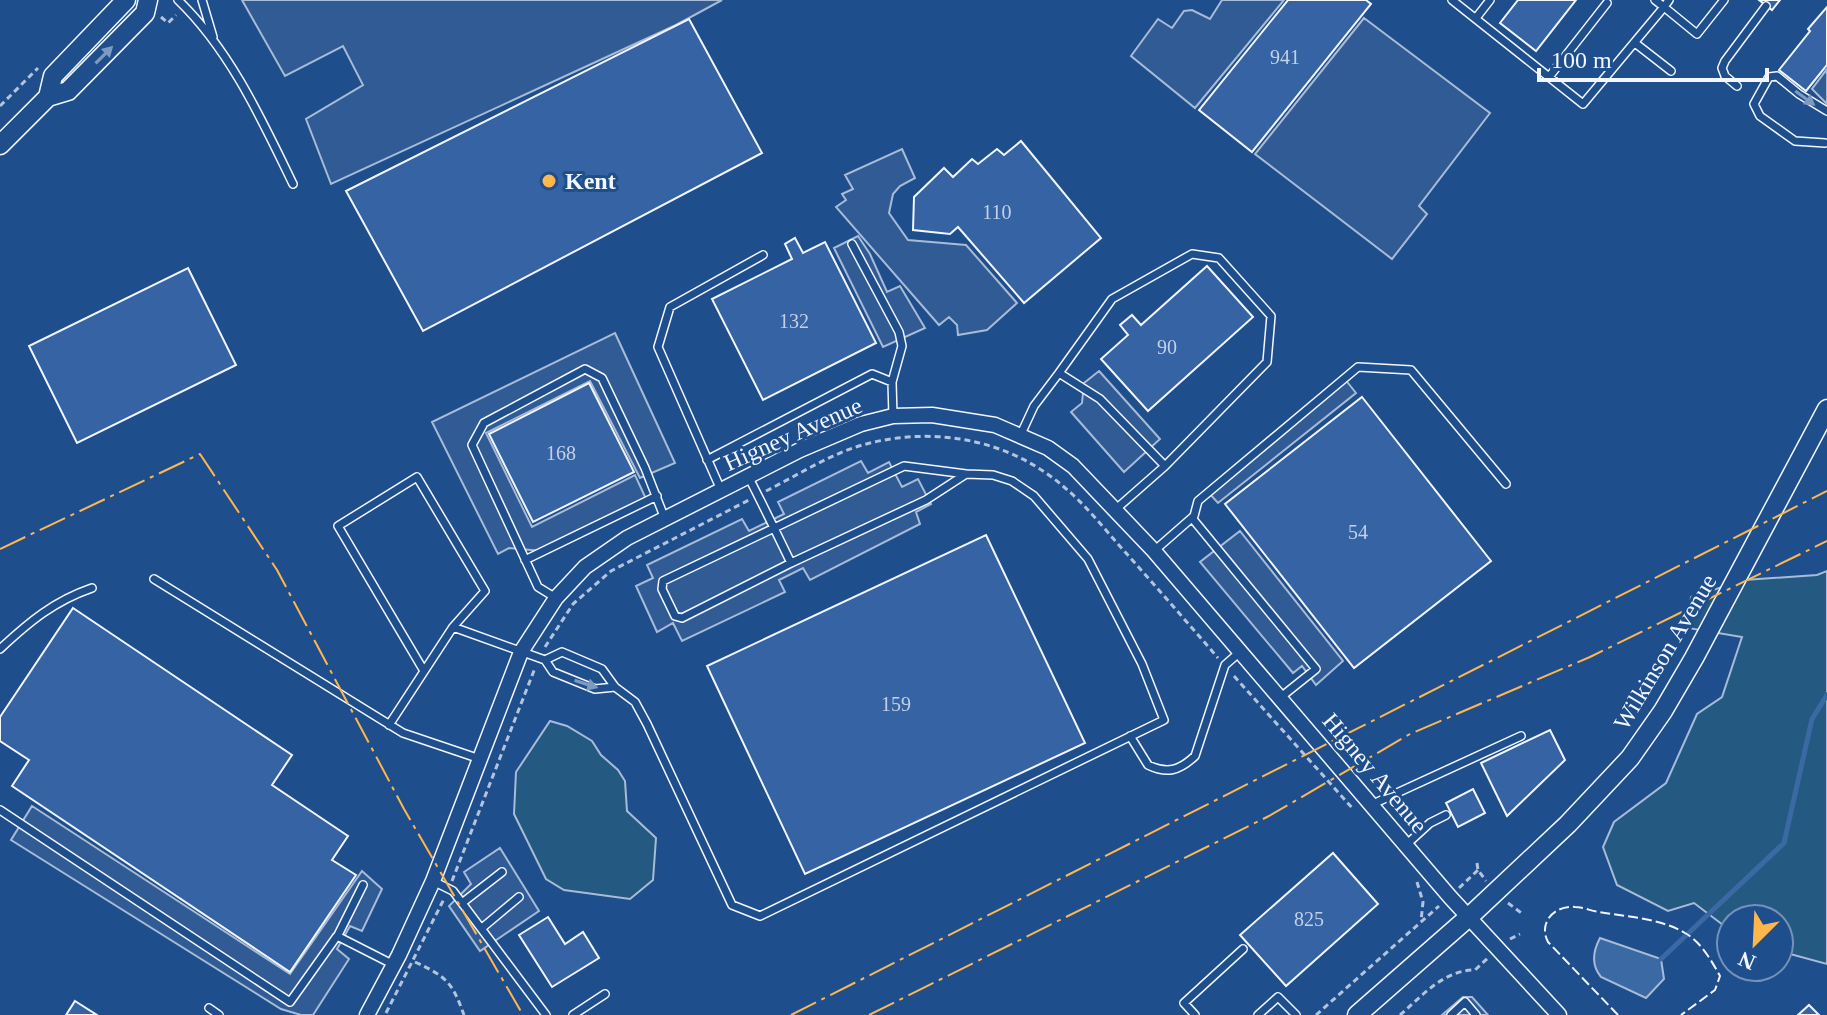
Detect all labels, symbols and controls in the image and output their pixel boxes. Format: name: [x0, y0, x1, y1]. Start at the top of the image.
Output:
scale bar: [1539, 32, 1767, 82]
one-way arrow: [94, 46, 113, 65]
house number: 941: [1270, 46, 1300, 68]
text: 100 m: [1551, 47, 1612, 73]
one-way arrow: [1795, 89, 1815, 105]
place label: Kent: [565, 168, 616, 194]
marker: Kent: [540, 172, 558, 190]
house number: 110: [982, 201, 1012, 223]
house number: 132: [779, 310, 809, 332]
house number: 90: [1157, 336, 1177, 358]
street label: Higney Avenue: [720, 392, 866, 476]
house number: 168: [546, 442, 576, 464]
house number: 54: [1348, 521, 1368, 543]
street label: Wilkinson Avenue: [1608, 570, 1722, 734]
one-way arrow: [574, 679, 598, 691]
house number: 159: [881, 693, 911, 715]
street label: Higney Avenue: [1317, 708, 1433, 838]
north arrow: [1715, 903, 1795, 983]
house number: 825: [1294, 908, 1324, 930]
text: N: [1735, 946, 1759, 975]

